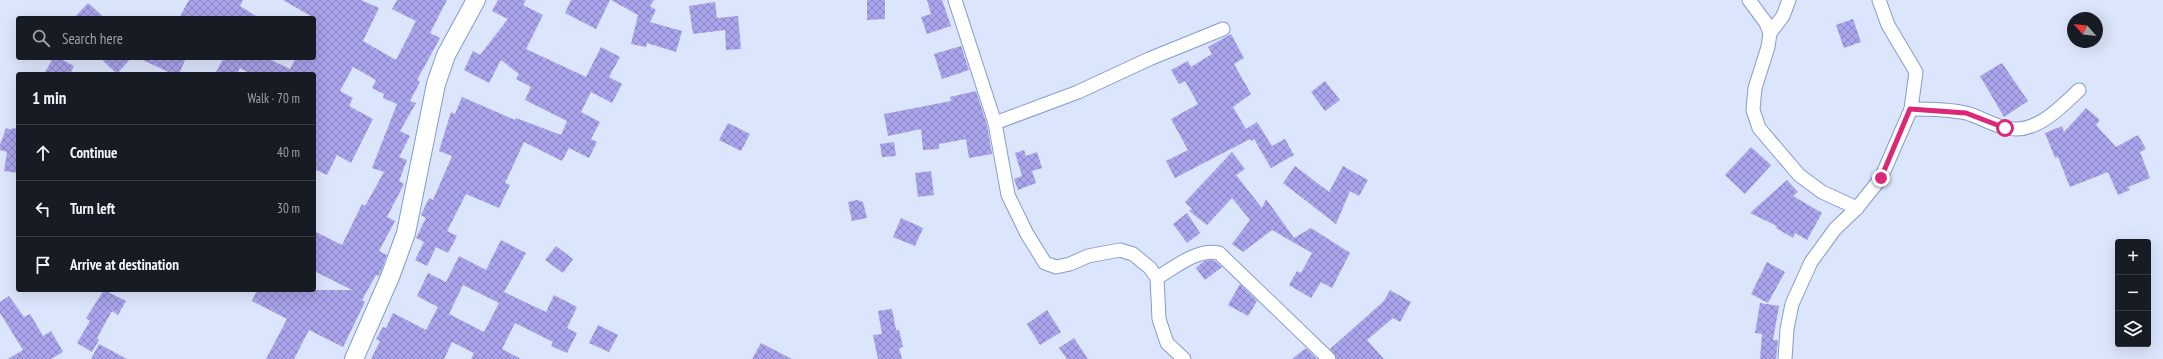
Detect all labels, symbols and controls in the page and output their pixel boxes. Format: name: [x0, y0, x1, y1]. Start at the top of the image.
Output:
north arrow: [2067, 12, 2103, 48]
search box: [16, 16, 316, 60]
icon: search: [30, 27, 52, 49]
text: Search here: [62, 29, 123, 48]
text: 1 min: [32, 87, 66, 109]
text: Walk · 70 m: [248, 90, 300, 107]
route start: [1996, 119, 2014, 137]
icon: ahead: [32, 142, 54, 164]
text: Continue: [70, 143, 117, 162]
text: 40 m: [277, 144, 300, 161]
route end: [1872, 169, 1890, 187]
icon: left: [32, 198, 54, 220]
text: Turn left: [70, 199, 115, 218]
text: 30 m: [277, 200, 300, 217]
map controls: [2115, 239, 2151, 347]
button: +: [2115, 239, 2151, 275]
icon: arrive: [32, 254, 54, 276]
text: Arrive at destination: [70, 255, 179, 274]
button: −: [2115, 275, 2151, 311]
button: layers: [2115, 311, 2151, 347]

